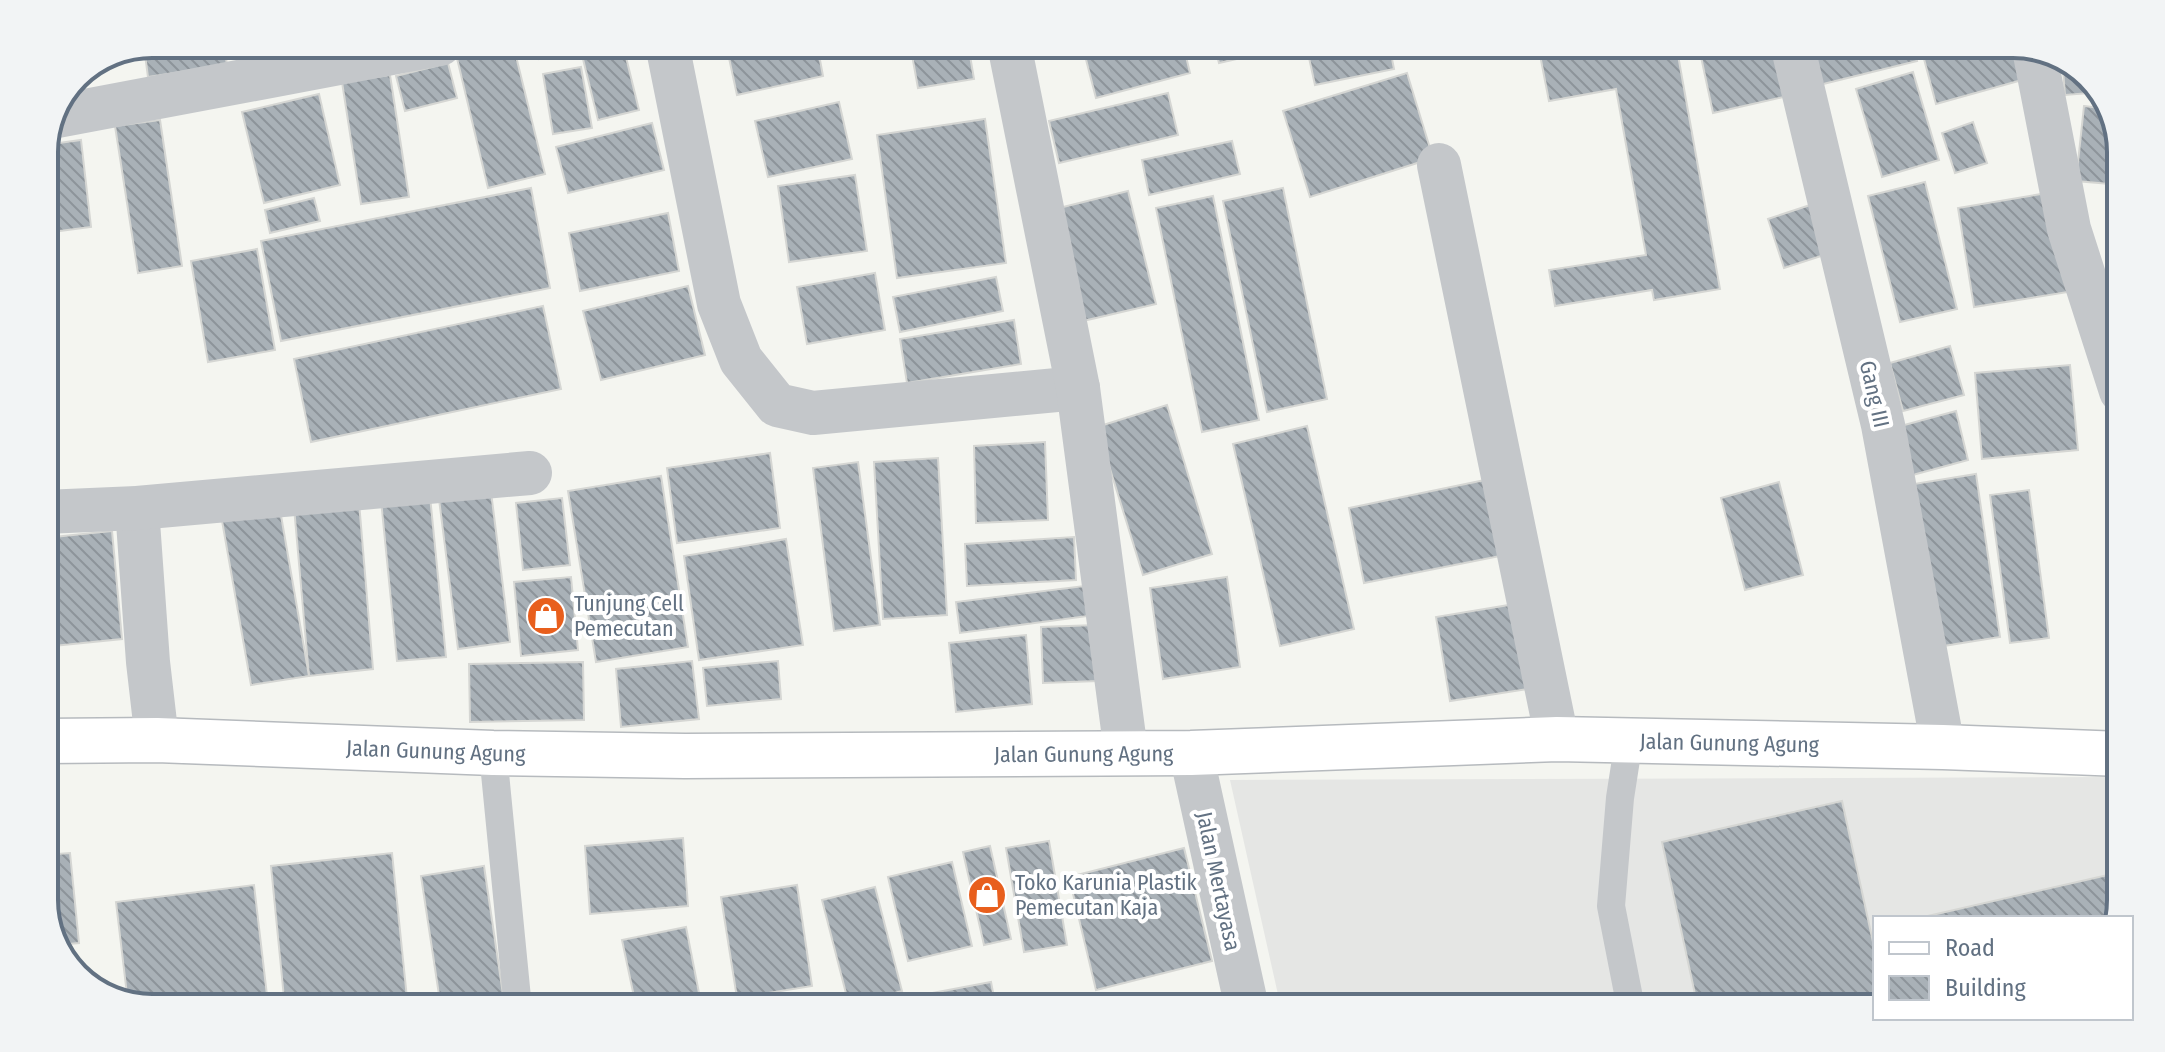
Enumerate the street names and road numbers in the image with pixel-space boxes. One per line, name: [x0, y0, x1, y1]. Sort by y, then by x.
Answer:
street label: Gang III: [1854, 358, 1895, 430]
street label: Jalan Gunung Agung: [1639, 728, 1820, 758]
street label: Jalan Gunung Agung: [346, 734, 526, 768]
street label: Jalan Gunung Agung: [994, 740, 1174, 768]
street label: Jalan Mertayasa: [1191, 809, 1246, 953]

